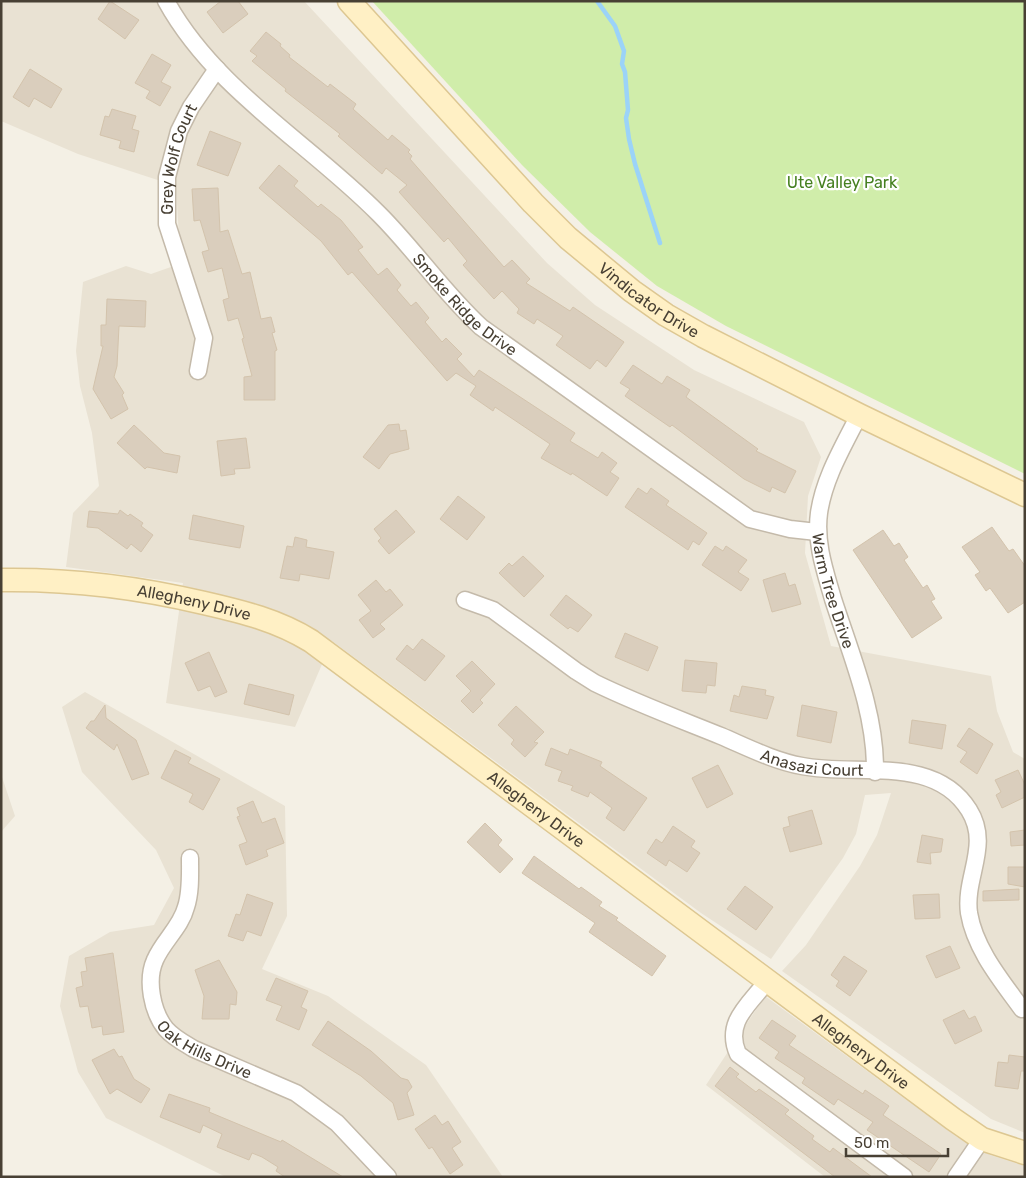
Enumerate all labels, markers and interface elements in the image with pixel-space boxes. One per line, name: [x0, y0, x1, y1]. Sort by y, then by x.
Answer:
street label: Grey Wolf Court: [158, 101, 201, 215]
park label: Ute Valley Park: [787, 173, 898, 192]
street label: Smoke Ridge Drive: [409, 250, 521, 360]
street label: Vindicator Drive: [595, 258, 703, 342]
street label: Warm Tree Drive: [808, 532, 858, 651]
street label: Allegheny Drive: [136, 581, 253, 624]
street label: Anasazi Court: [758, 745, 863, 780]
street label: Allegheny Drive: [484, 767, 588, 852]
street label: Allegheny Drive: [809, 1009, 913, 1093]
street label: Oak Hills Drive: [153, 1017, 255, 1083]
scale bar: [846, 1126, 948, 1158]
text: 50 m: [854, 1134, 889, 1152]

